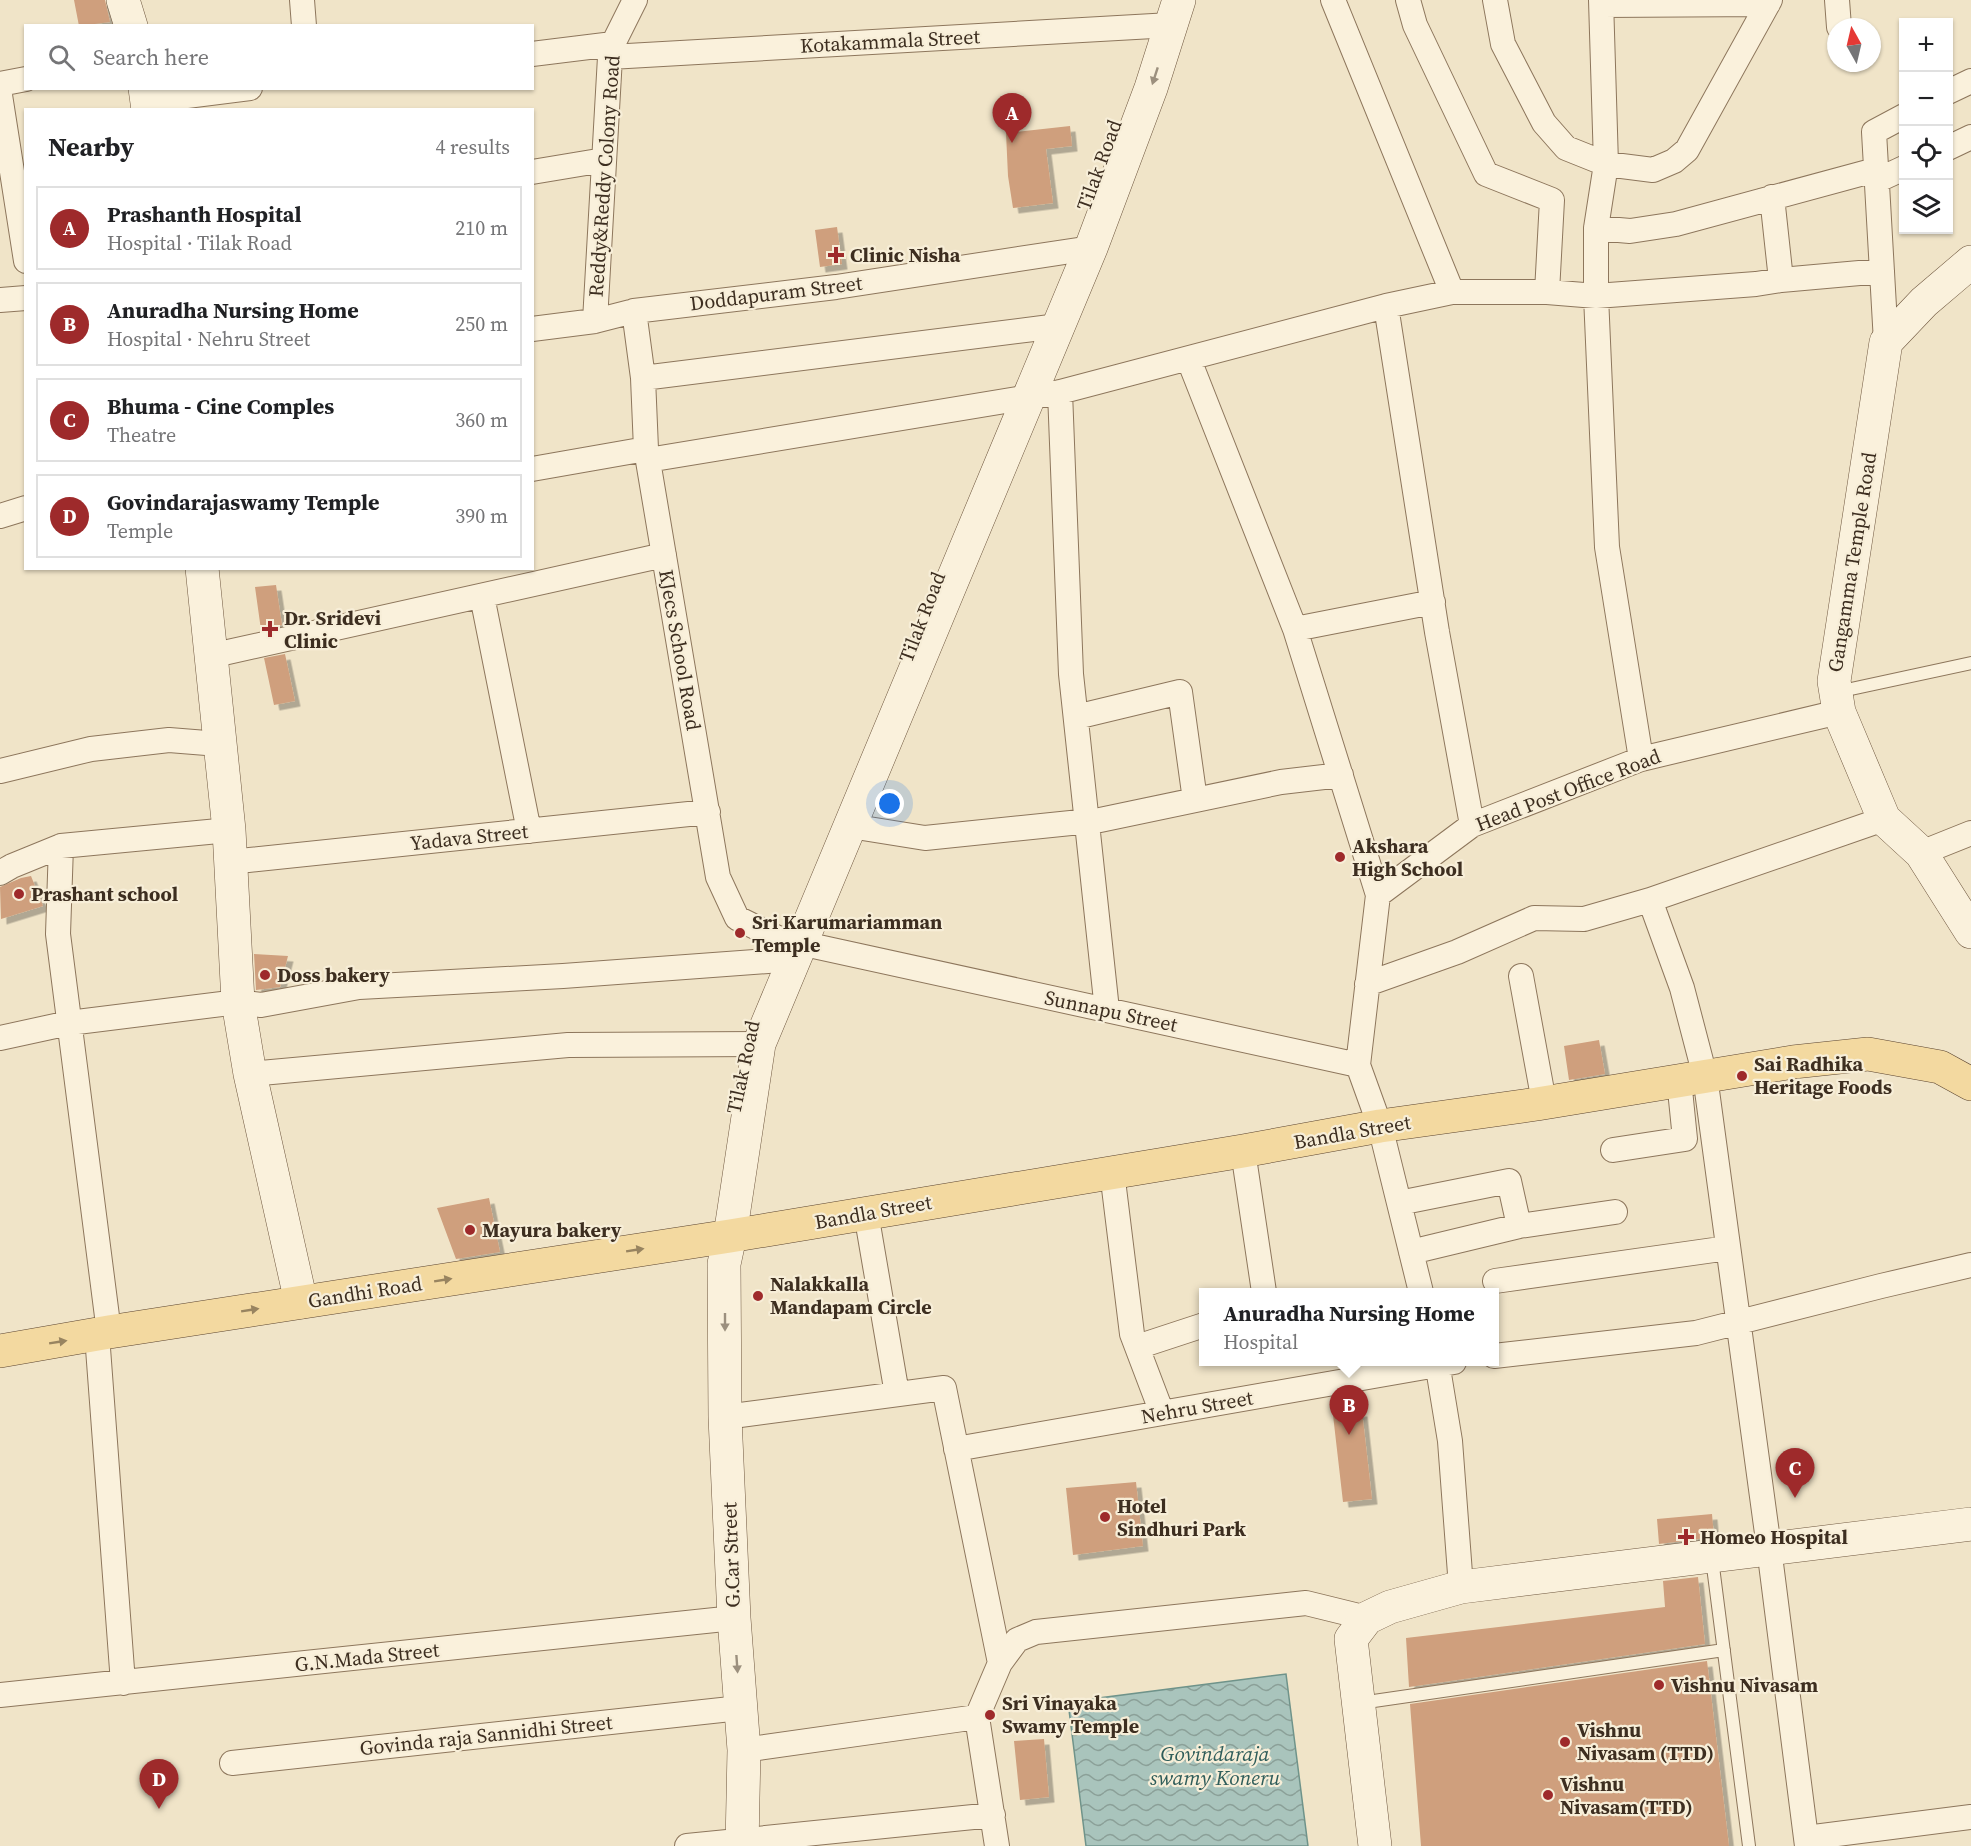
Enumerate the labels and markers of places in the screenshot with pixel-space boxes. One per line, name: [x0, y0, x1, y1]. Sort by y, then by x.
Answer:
pin: A: [992, 94, 1032, 143]
place label: Clinic Nisha: [850, 241, 961, 269]
marker: Clinic Nisha: [827, 246, 845, 264]
place label: Dr. Sridevi Clinic: [284, 604, 381, 655]
marker: Dr. Sridevi Clinic: [261, 620, 279, 638]
place label: Akshara High School: [1352, 832, 1463, 883]
marker: Akshara High School: [1333, 850, 1347, 864]
place label: Prashant school: [31, 880, 178, 908]
marker: Prashant school: [12, 887, 26, 901]
place label: Sri Karumariamman Temple: [752, 908, 942, 959]
marker: Sri Karumariamman Temple: [733, 926, 747, 940]
place label: Doss bakery: [277, 961, 390, 989]
marker: Doss bakery: [258, 968, 272, 982]
place label: Sai Radhika Heritage Foods: [1754, 1050, 1892, 1101]
marker: Sai Radhika Heritage Foods: [1735, 1069, 1749, 1083]
place label: Mayura bakery: [482, 1216, 622, 1244]
marker: Mayura bakery: [463, 1223, 477, 1237]
place label: Nalakkalla Mandapam Circle: [770, 1270, 932, 1321]
marker: Nalakkalla Mandapam Circle: [751, 1289, 765, 1303]
pin: B: [1330, 1386, 1368, 1435]
pin: C: [1776, 1448, 1814, 1498]
place label: Hotel Sindhuri Park: [1117, 1492, 1246, 1543]
marker: Hotel Sindhuri Park: [1098, 1510, 1112, 1524]
place label: Homeo Hospital: [1700, 1523, 1848, 1551]
marker: Homeo Hospital: [1677, 1528, 1695, 1546]
place label: Vishnu Nivasam: [1671, 1671, 1818, 1699]
marker: Vishnu Nivasam: [1652, 1678, 1666, 1692]
place label: Sri Vinayaka Swamy Temple: [1002, 1689, 1139, 1740]
marker: Sri Vinayaka Swamy Temple: [983, 1708, 997, 1722]
place label: Vishnu Nivasam (TTD): [1577, 1716, 1714, 1767]
marker: Vishnu Nivasam (TTD): [1558, 1735, 1572, 1749]
pin: D: [140, 1760, 178, 1809]
place label: Vishnu Nivasam(TTD): [1560, 1770, 1693, 1821]
marker: Vishnu Nivasam(TTD): [1541, 1788, 1555, 1802]

